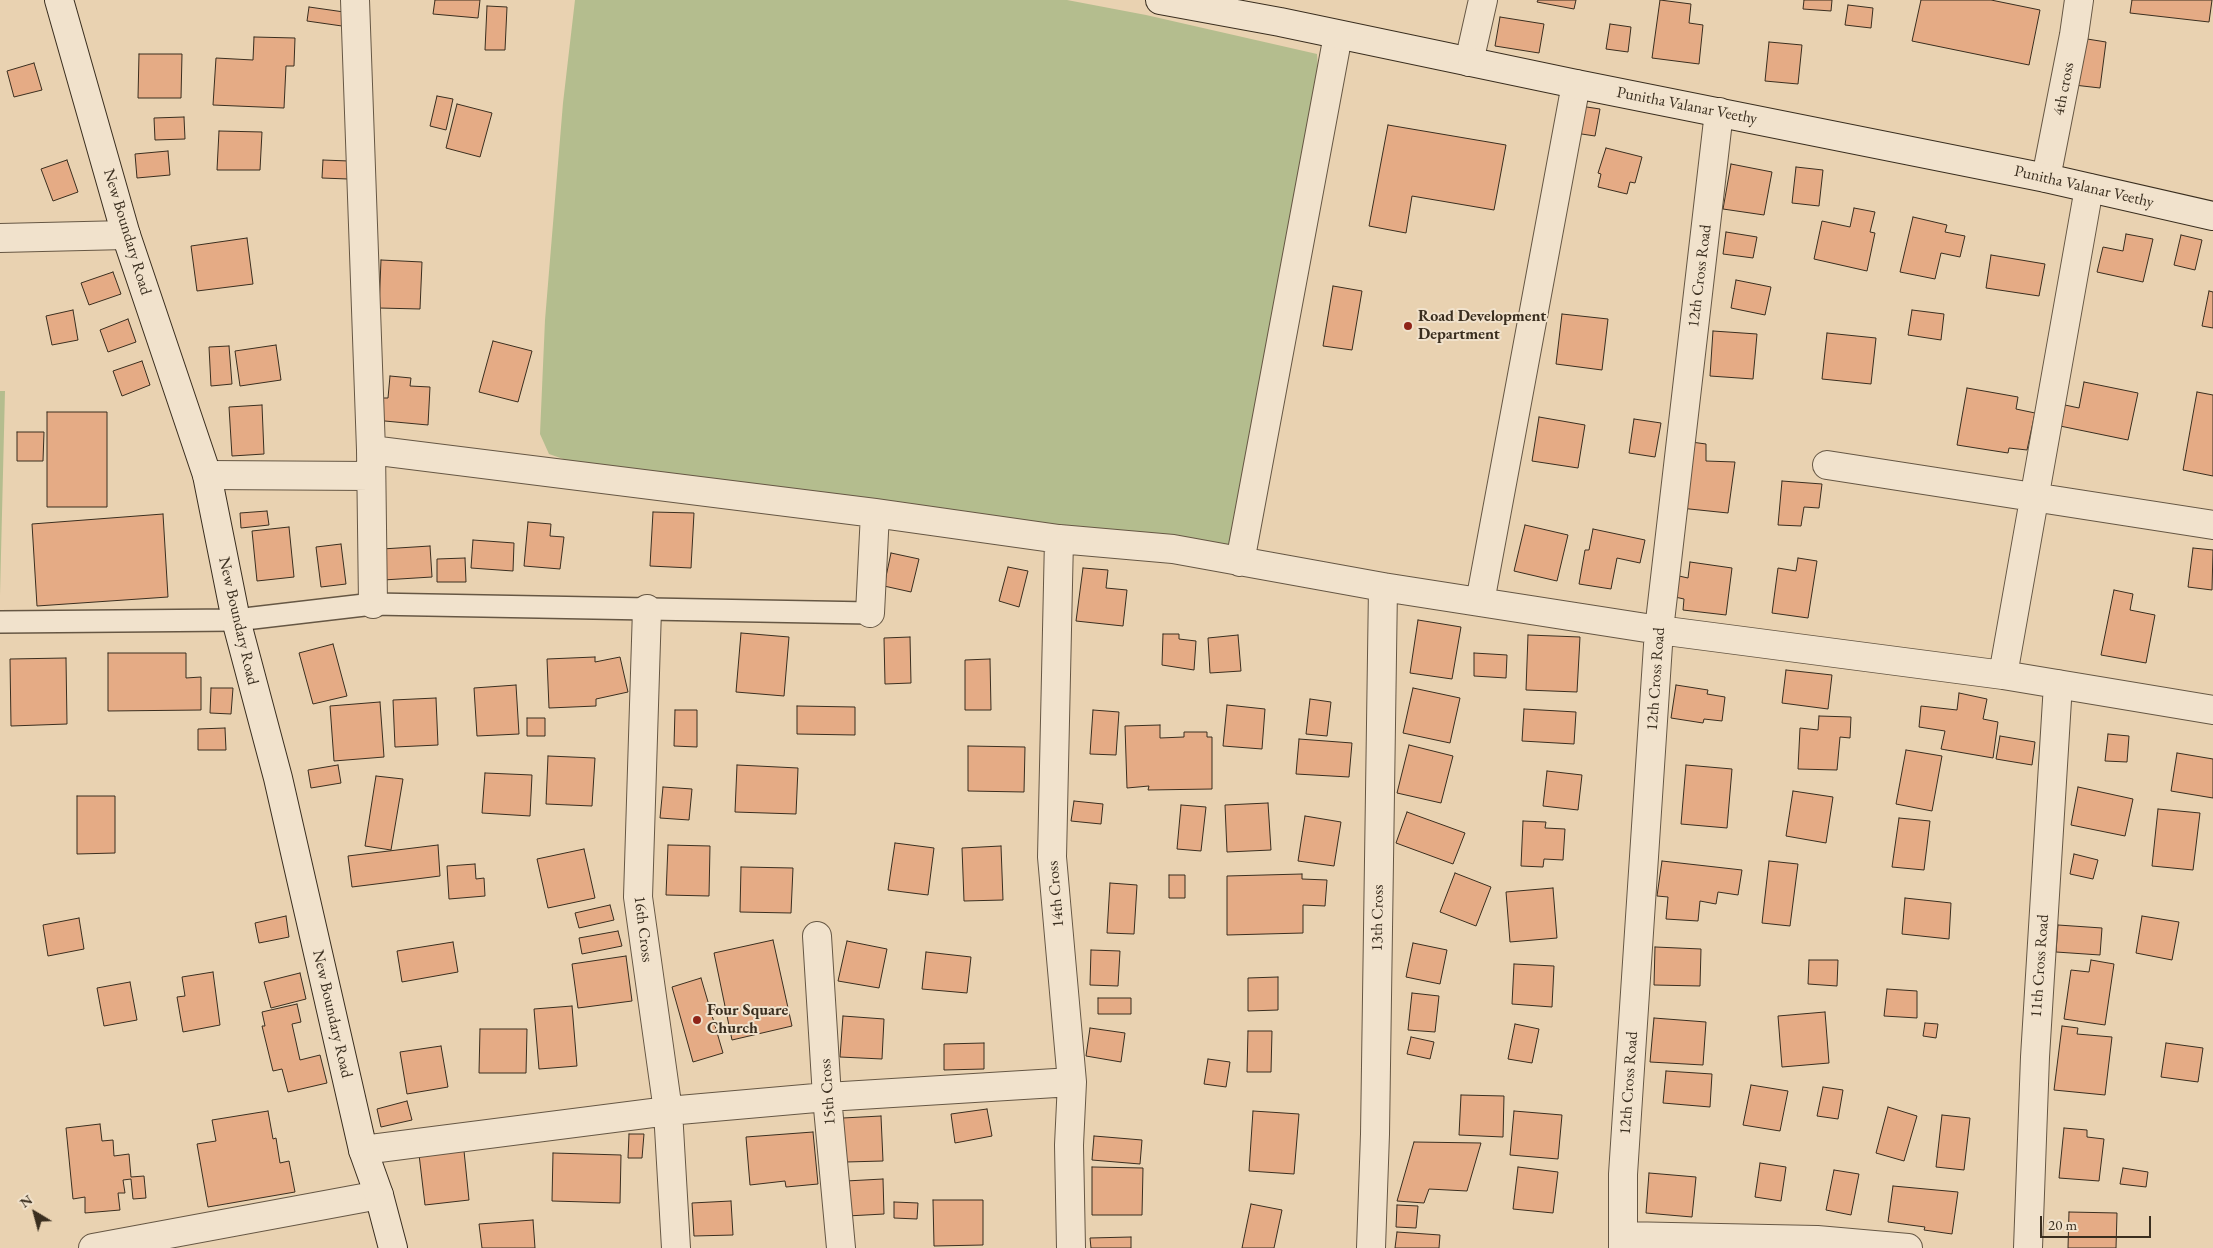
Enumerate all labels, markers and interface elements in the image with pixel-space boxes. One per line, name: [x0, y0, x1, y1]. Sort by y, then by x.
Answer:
street label: 4th cross: [2049, 61, 2079, 117]
street label: Punitha Valanar Veethy: [1615, 83, 1759, 129]
street label: Punitha Valanar Veethy: [2012, 162, 2156, 212]
street label: New Boundary Road: [99, 167, 155, 297]
street label: 12th Cross Road: [1684, 223, 1716, 329]
place label: Road Development Department: [1418, 307, 1546, 345]
marker: Road Development Department: [1402, 320, 1414, 332]
street label: New Boundary Road: [214, 555, 262, 687]
street label: 12th Cross Road: [1643, 627, 1669, 731]
street label: 14th Cross: [1044, 860, 1068, 928]
street label: 13th Cross: [1368, 884, 1388, 952]
street label: 16th Cross: [629, 895, 657, 963]
street label: 11th Cross Road: [2027, 914, 2053, 1018]
street label: New Boundary Road: [308, 948, 356, 1080]
place label: Four Square Church: [707, 1001, 788, 1039]
marker: Four Square Church: [691, 1014, 703, 1026]
street label: 12th Cross Road: [1616, 1031, 1642, 1135]
street label: 15th Cross: [816, 1058, 840, 1126]
north arrow: [10, 1188, 60, 1238]
text: N: [16, 1190, 36, 1212]
scale bar: [2043, 1206, 2154, 1238]
text: 20 m: [2048, 1215, 2077, 1234]

